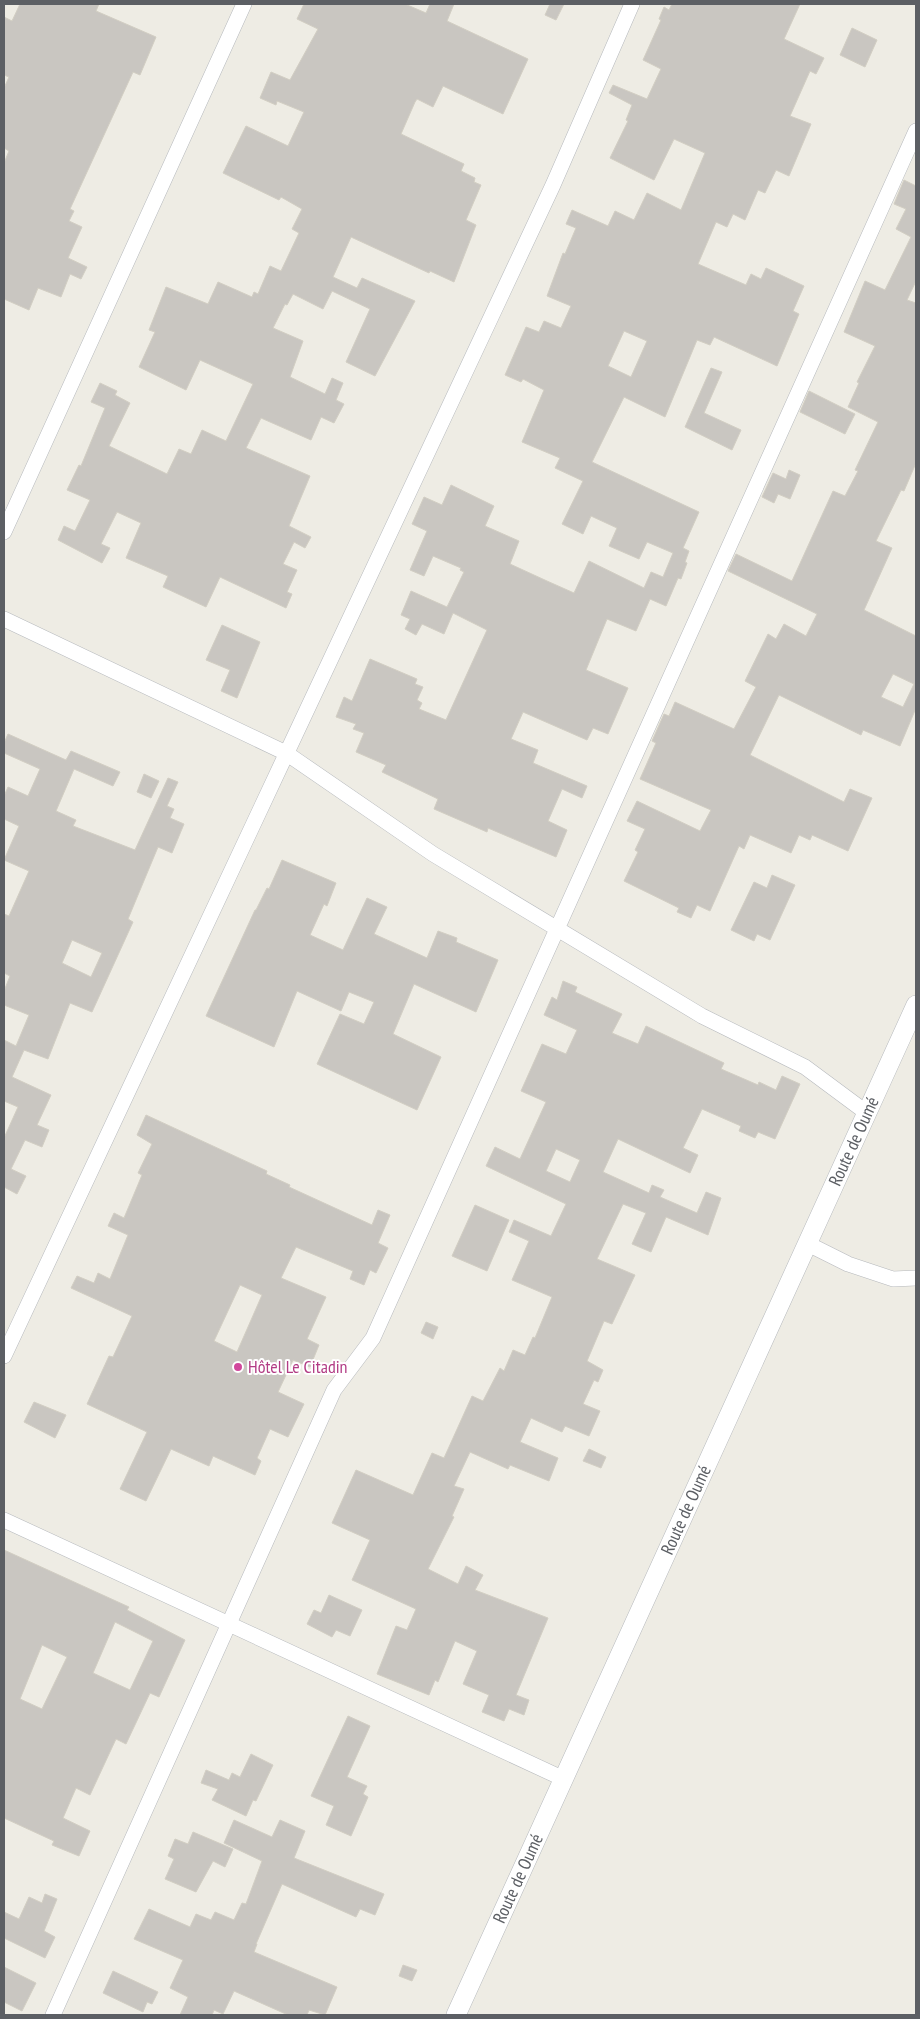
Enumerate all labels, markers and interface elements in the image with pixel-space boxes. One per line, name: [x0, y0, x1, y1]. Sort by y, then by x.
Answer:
street label: Route de Oumé: [823, 1093, 884, 1189]
place label: Hôtel Le Citadin: [248, 1355, 348, 1378]
marker: Hôtel Le Citadin: [232, 1361, 244, 1373]
street label: Route de Oumé: [655, 1461, 716, 1558]
street label: Route de Oumé: [487, 1830, 548, 1927]

